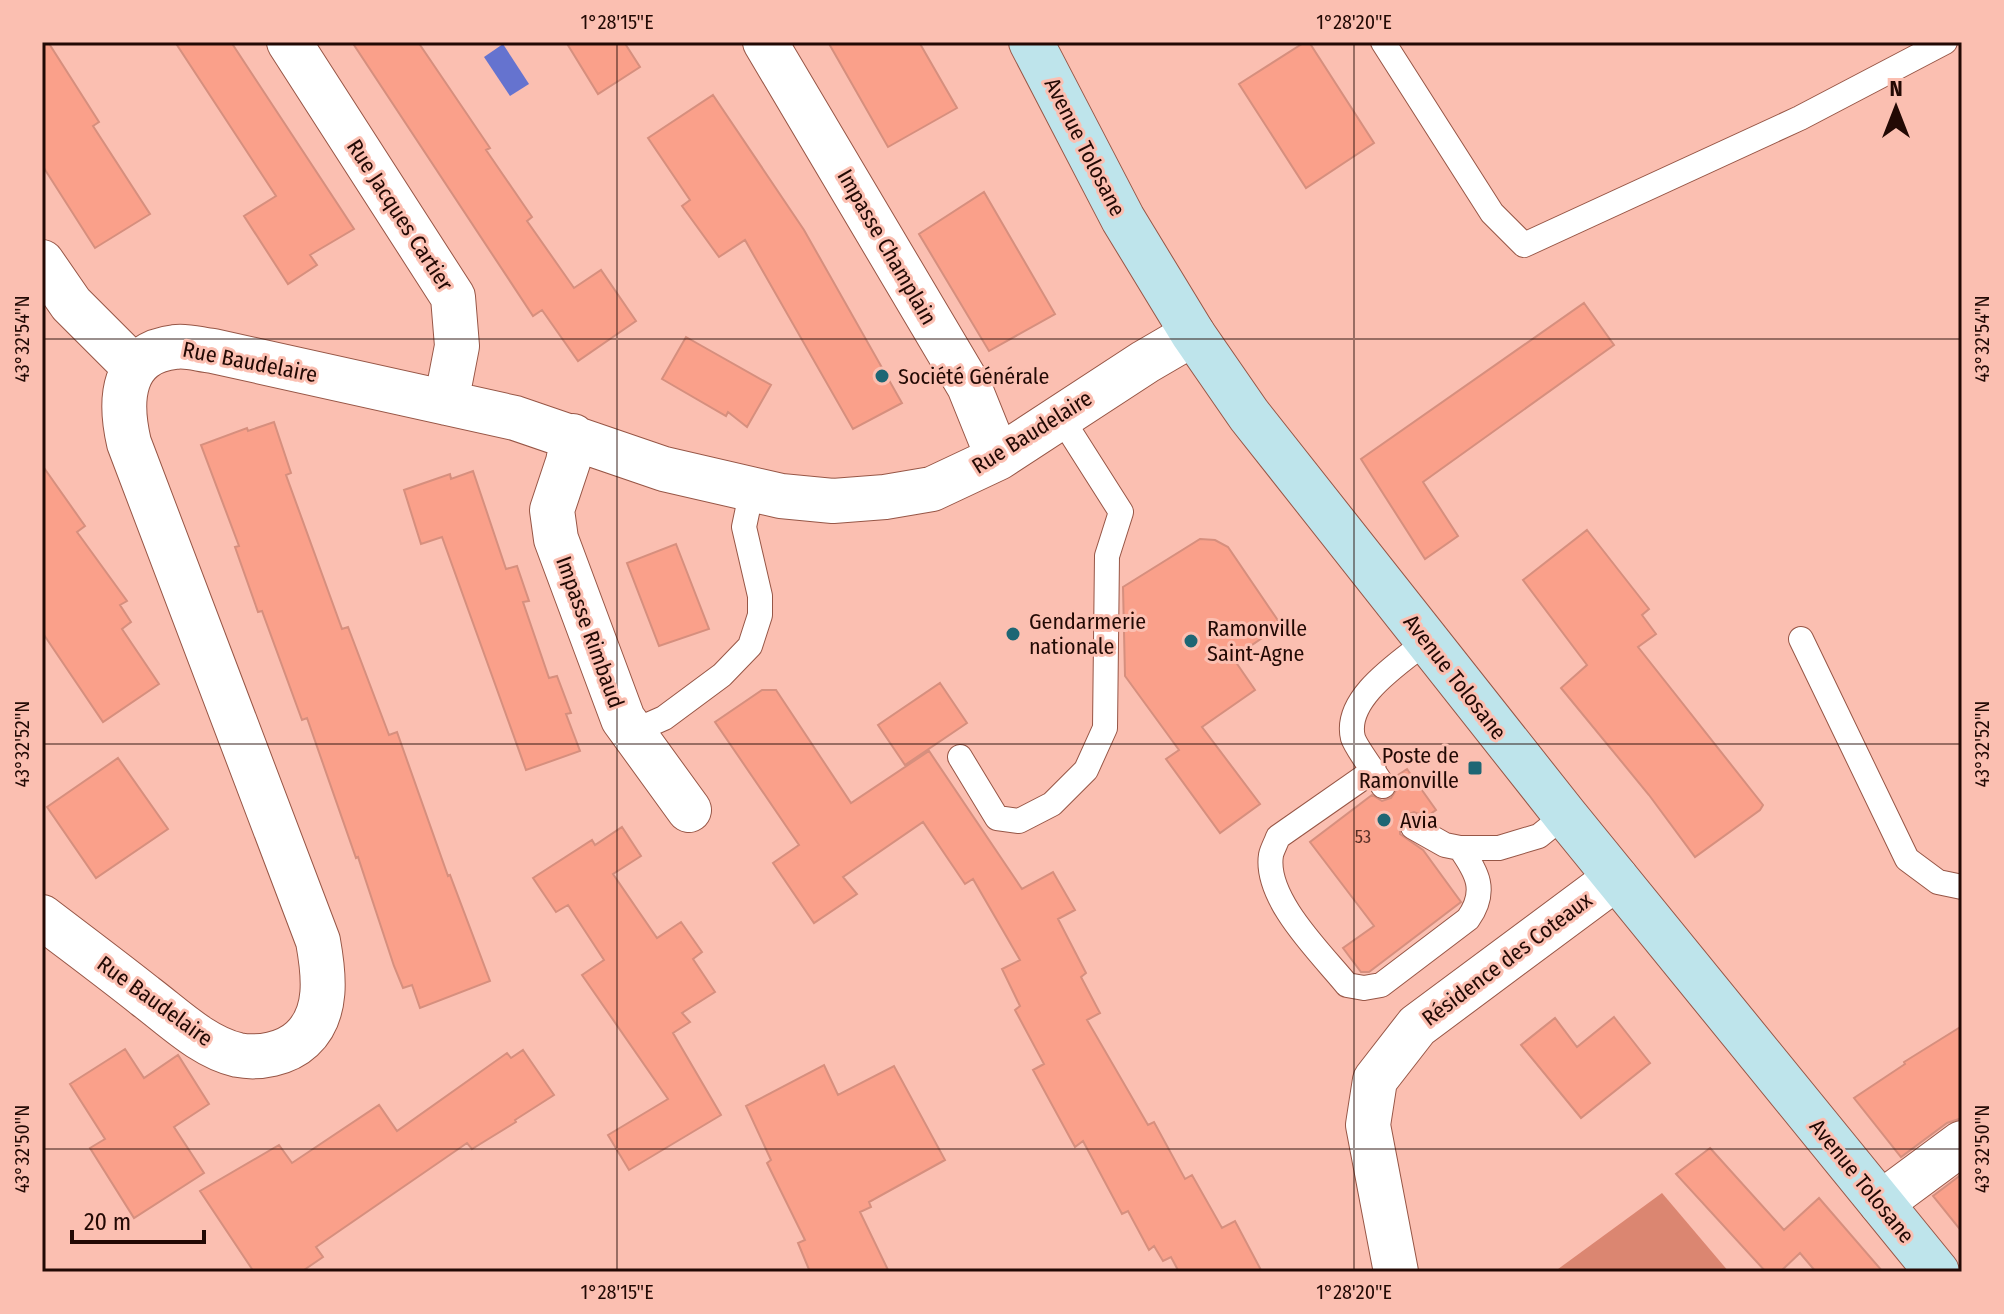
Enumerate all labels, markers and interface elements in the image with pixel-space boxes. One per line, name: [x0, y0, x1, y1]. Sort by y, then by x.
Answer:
text: 1°28'15"E: [580, 10, 654, 34]
text: 1°28'20"E: [1316, 10, 1392, 34]
north arrow: [1856, 68, 1936, 148]
street label: Avenue Tolosane: [1039, 73, 1131, 221]
text: N: [1889, 75, 1903, 102]
street label: Rue Jacques Cartier: [341, 134, 459, 296]
street label: Impasse Champlain: [832, 164, 942, 330]
text: 43°32'54"N: [10, 295, 34, 383]
text: 43°32'54"N: [1970, 295, 1994, 383]
street label: Rue Baudelaire: [180, 336, 320, 388]
place label: Société Générale: [898, 363, 1049, 390]
marker: Société Générale: [873, 367, 891, 385]
street label: Rue Baudelaire: [967, 384, 1097, 480]
street label: Impasse Rimbaud: [550, 552, 630, 712]
place label: Gendarmerie nationale: [1029, 608, 1146, 660]
street label: Avenue Tolosane: [1398, 609, 1512, 745]
place label: Ramonville Saint-Agne: [1207, 615, 1307, 667]
marker: Gendarmerie nationale: [1004, 625, 1022, 643]
marker: Ramonville Saint-Agne: [1182, 632, 1200, 650]
text: 43°32'52"N: [10, 700, 34, 788]
text: 43°32'52"N: [1970, 700, 1994, 788]
place label: Poste de Ramonville: [1359, 742, 1459, 794]
marker: Poste de Ramonville: [1466, 759, 1484, 777]
place label: Avia: [1400, 807, 1438, 834]
marker: Avia: [1375, 811, 1393, 829]
house number: 53: [1355, 826, 1371, 848]
street label: Résidence des Coteaux: [1417, 886, 1598, 1032]
street label: Rue Baudelaire: [92, 950, 218, 1052]
text: 43°32'50"N: [10, 1105, 34, 1193]
text: 43°32'50"N: [1970, 1105, 1994, 1193]
street label: Avenue Tolosane: [1804, 1114, 1920, 1248]
scale bar: [72, 1194, 204, 1244]
text: 20 m: [84, 1208, 131, 1236]
text: 1°28'15"E: [580, 1280, 654, 1304]
text: 1°28'20"E: [1316, 1280, 1392, 1304]

